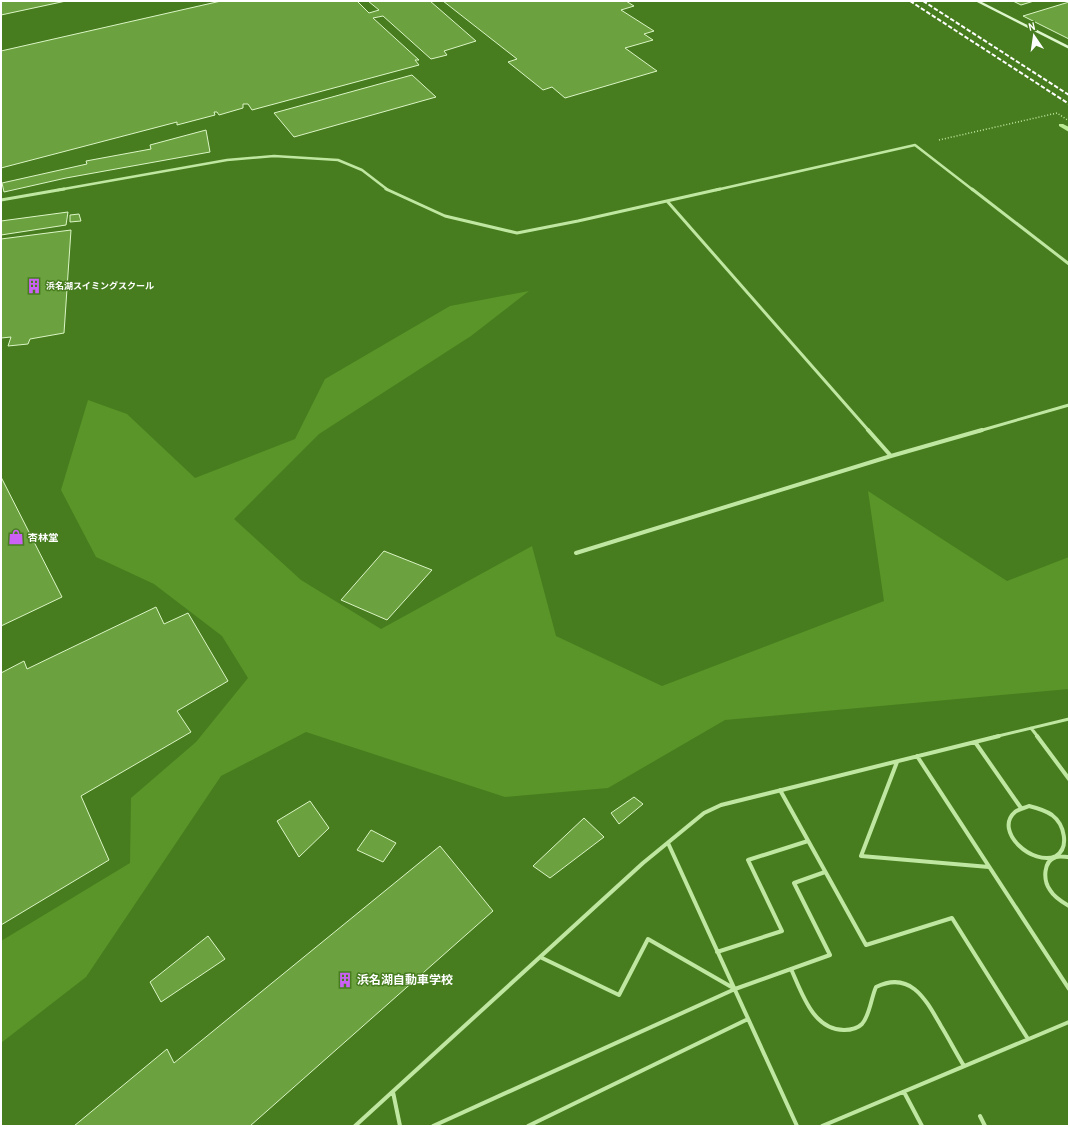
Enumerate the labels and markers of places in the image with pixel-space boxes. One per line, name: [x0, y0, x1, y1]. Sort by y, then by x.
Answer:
building icon: 浜名湖スイミングスクール: [25, 277, 43, 295]
place label: 浜名湖スイミングスクール: [46, 280, 154, 292]
shop icon: 杏林堂: [7, 528, 25, 546]
place label: 杏林堂: [27, 531, 58, 544]
building icon: 浜名湖自動車学校: [336, 971, 354, 989]
place label: 浜名湖自動車学校: [357, 972, 453, 988]

